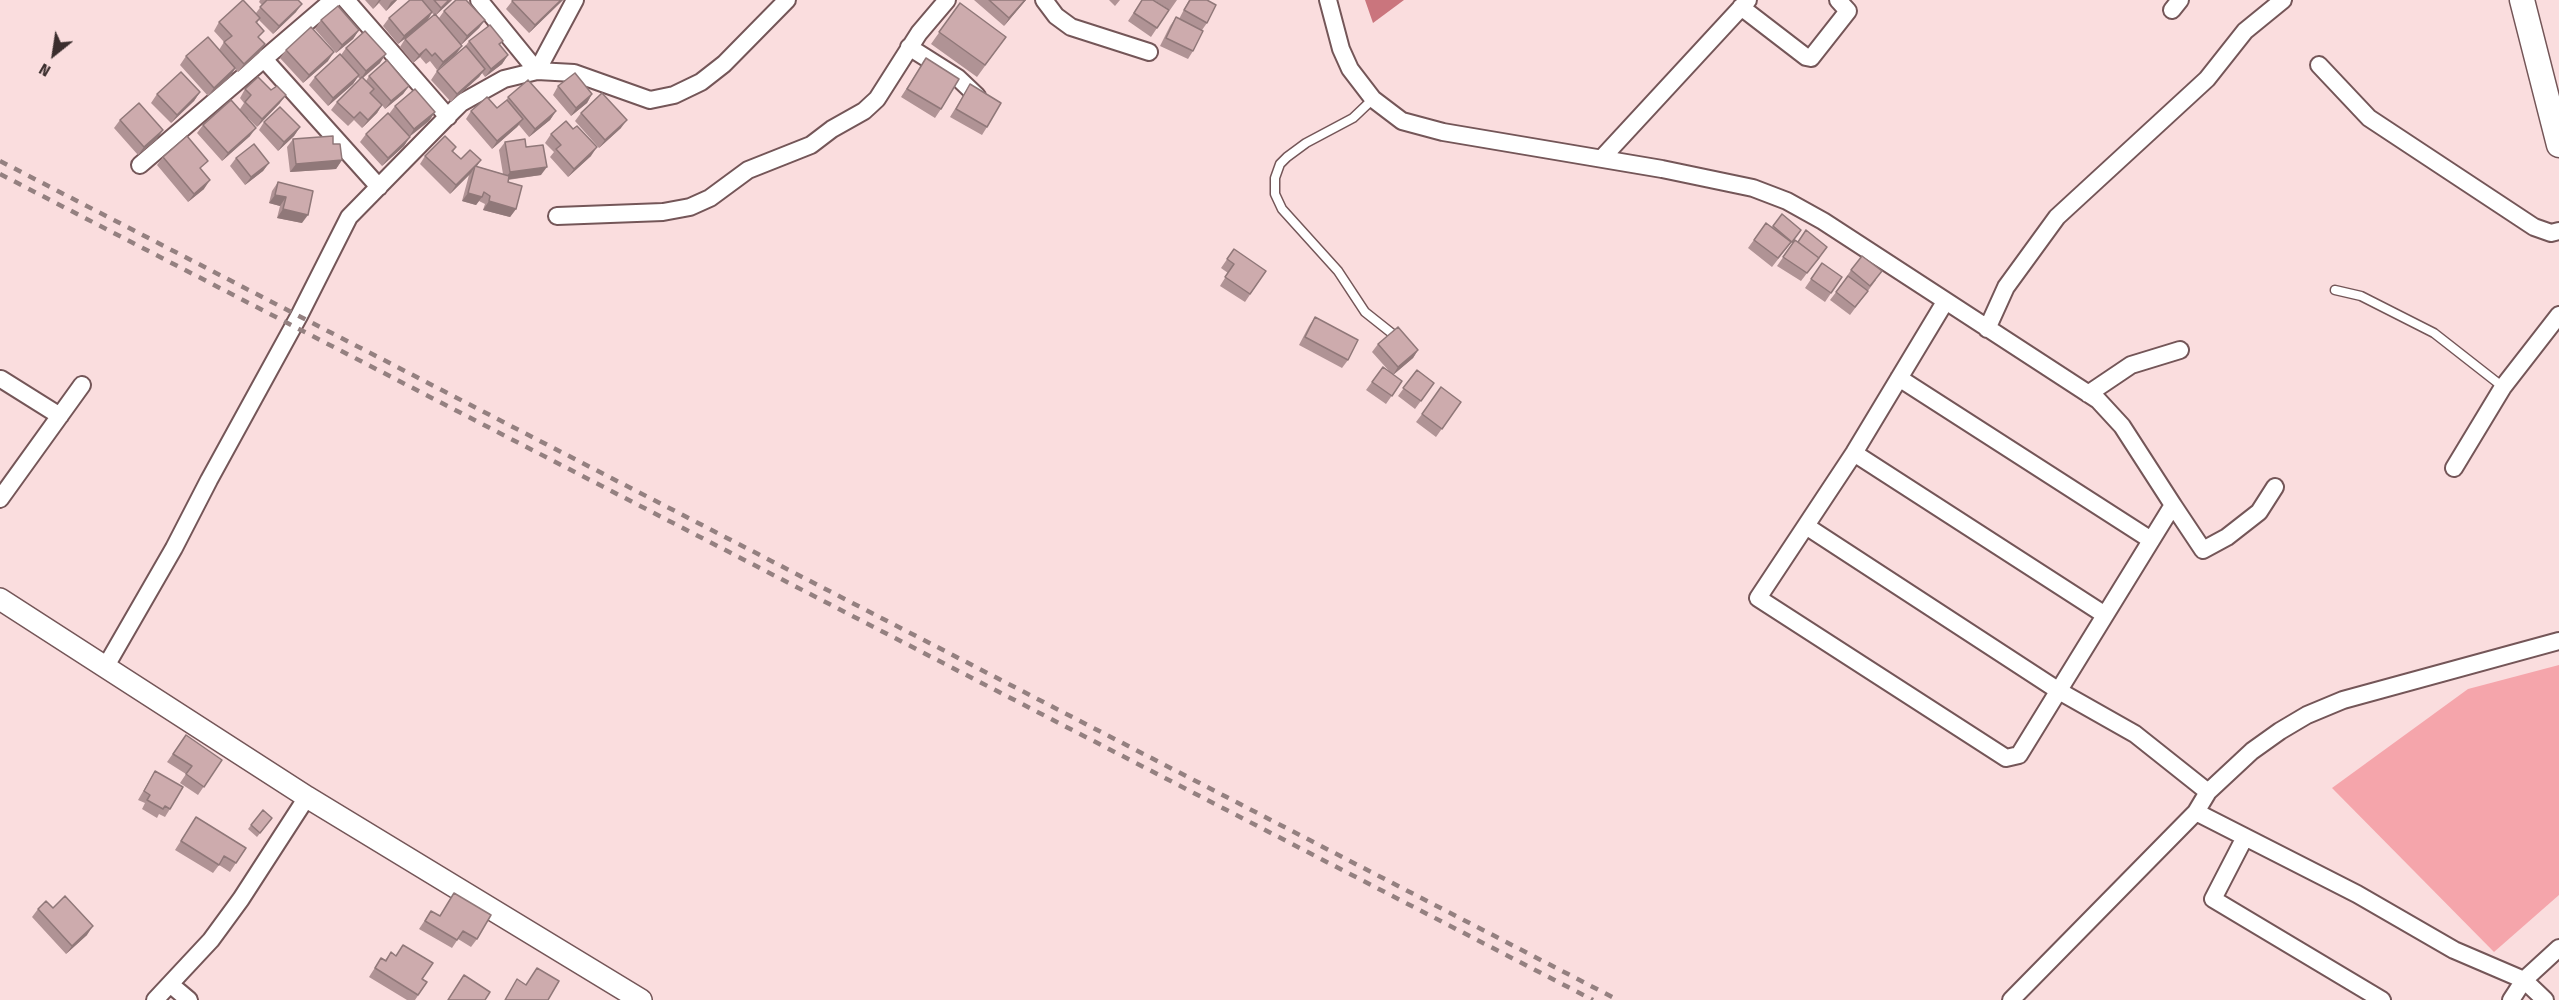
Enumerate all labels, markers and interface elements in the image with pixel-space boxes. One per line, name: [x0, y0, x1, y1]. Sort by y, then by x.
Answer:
north arrow: [24, 24, 84, 84]
text: N: [36, 59, 54, 81]

